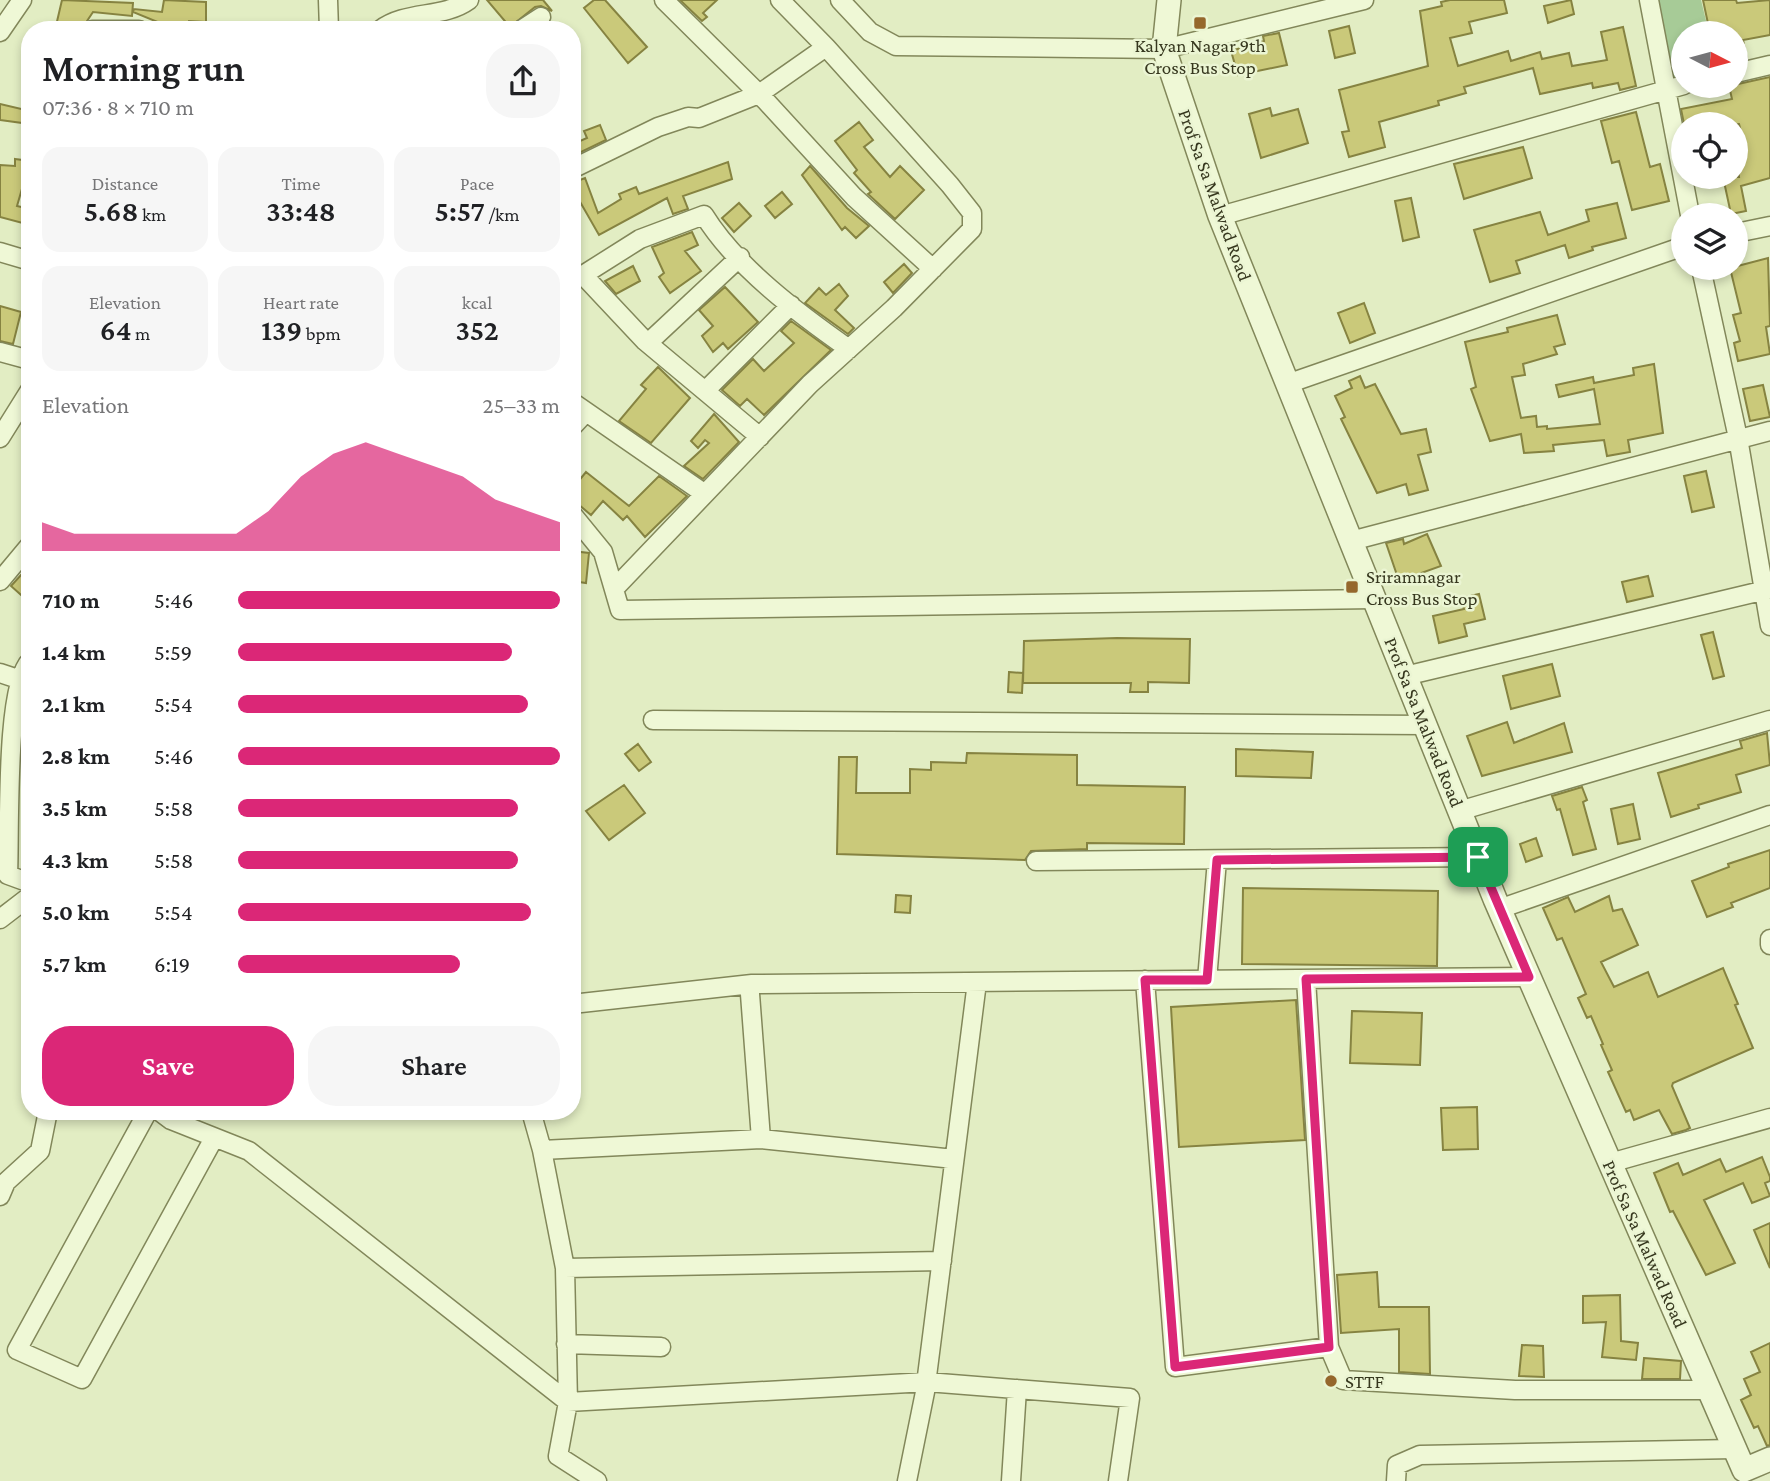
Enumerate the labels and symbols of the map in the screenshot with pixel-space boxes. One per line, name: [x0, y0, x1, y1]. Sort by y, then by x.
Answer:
marker: Kalyan Nagar 9th Cross Bus Stop: [1192, 15, 1208, 31]
north arrow: [1671, 21, 1748, 98]
place label: Kalyan Nagar 9th Cross Bus Stop: [1134, 35, 1266, 78]
street label: Prof Sa Sa Malwad Road: [1174, 106, 1256, 284]
place label: Sriramnagar Cross Bus Stop: [1366, 566, 1477, 609]
marker: Sriramnagar Cross Bus Stop: [1344, 579, 1360, 595]
street label: Prof Sa Sa Malwad Road: [1380, 634, 1468, 810]
pin: [1448, 827, 1508, 887]
street label: Prof Sa Sa Malwad Road: [1599, 1157, 1691, 1331]
place label: STTF: [1345, 1371, 1384, 1392]
marker: STTF: [1323, 1373, 1339, 1389]

